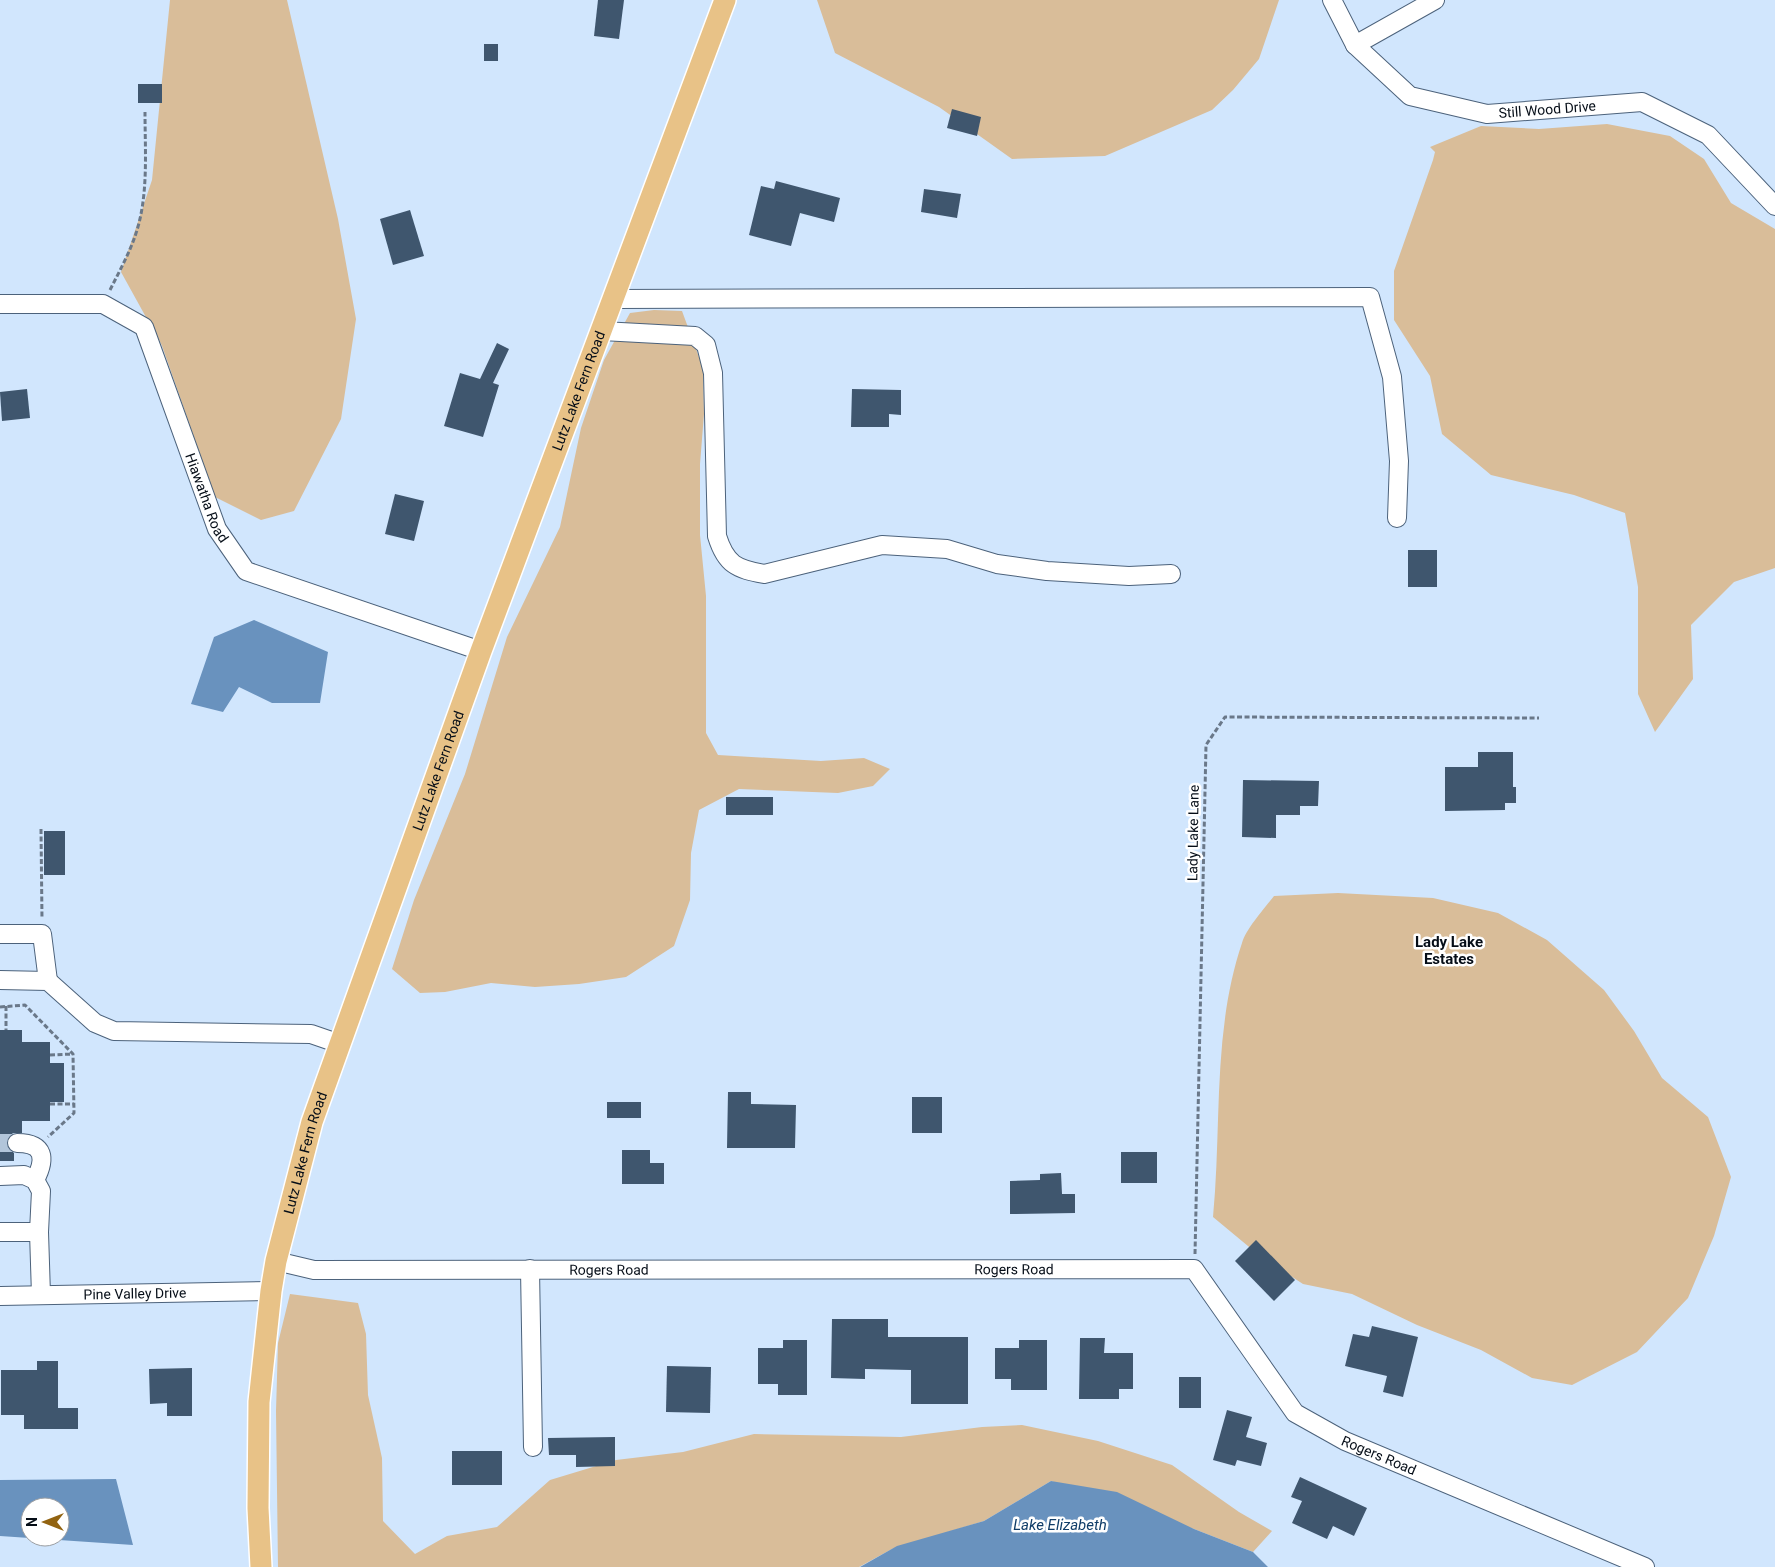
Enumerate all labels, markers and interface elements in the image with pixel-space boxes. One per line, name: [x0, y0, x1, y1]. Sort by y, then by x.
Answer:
street label: Still Wood Drive: [1498, 98, 1597, 121]
street label: Lutz Lake Fern Road: [549, 329, 608, 453]
street label: Hiawatha Road: [182, 451, 232, 546]
street label: Lutz Lake Fern Road: [409, 709, 467, 833]
street label: Lady Lake Lane: [1184, 785, 1202, 881]
district label: Lady Lake Estates: [1415, 933, 1483, 968]
street label: Lutz Lake Fern Road: [280, 1090, 330, 1216]
street label: Rogers Road: [974, 1261, 1054, 1277]
street label: Rogers Road: [569, 1262, 649, 1278]
street label: Pine Valley Drive: [83, 1285, 187, 1302]
street label: Rogers Road: [1339, 1432, 1419, 1478]
north arrow: [20, 1497, 70, 1547]
water label: Lake Elizabeth: [1013, 1516, 1107, 1534]
text: N: [24, 1517, 40, 1527]

